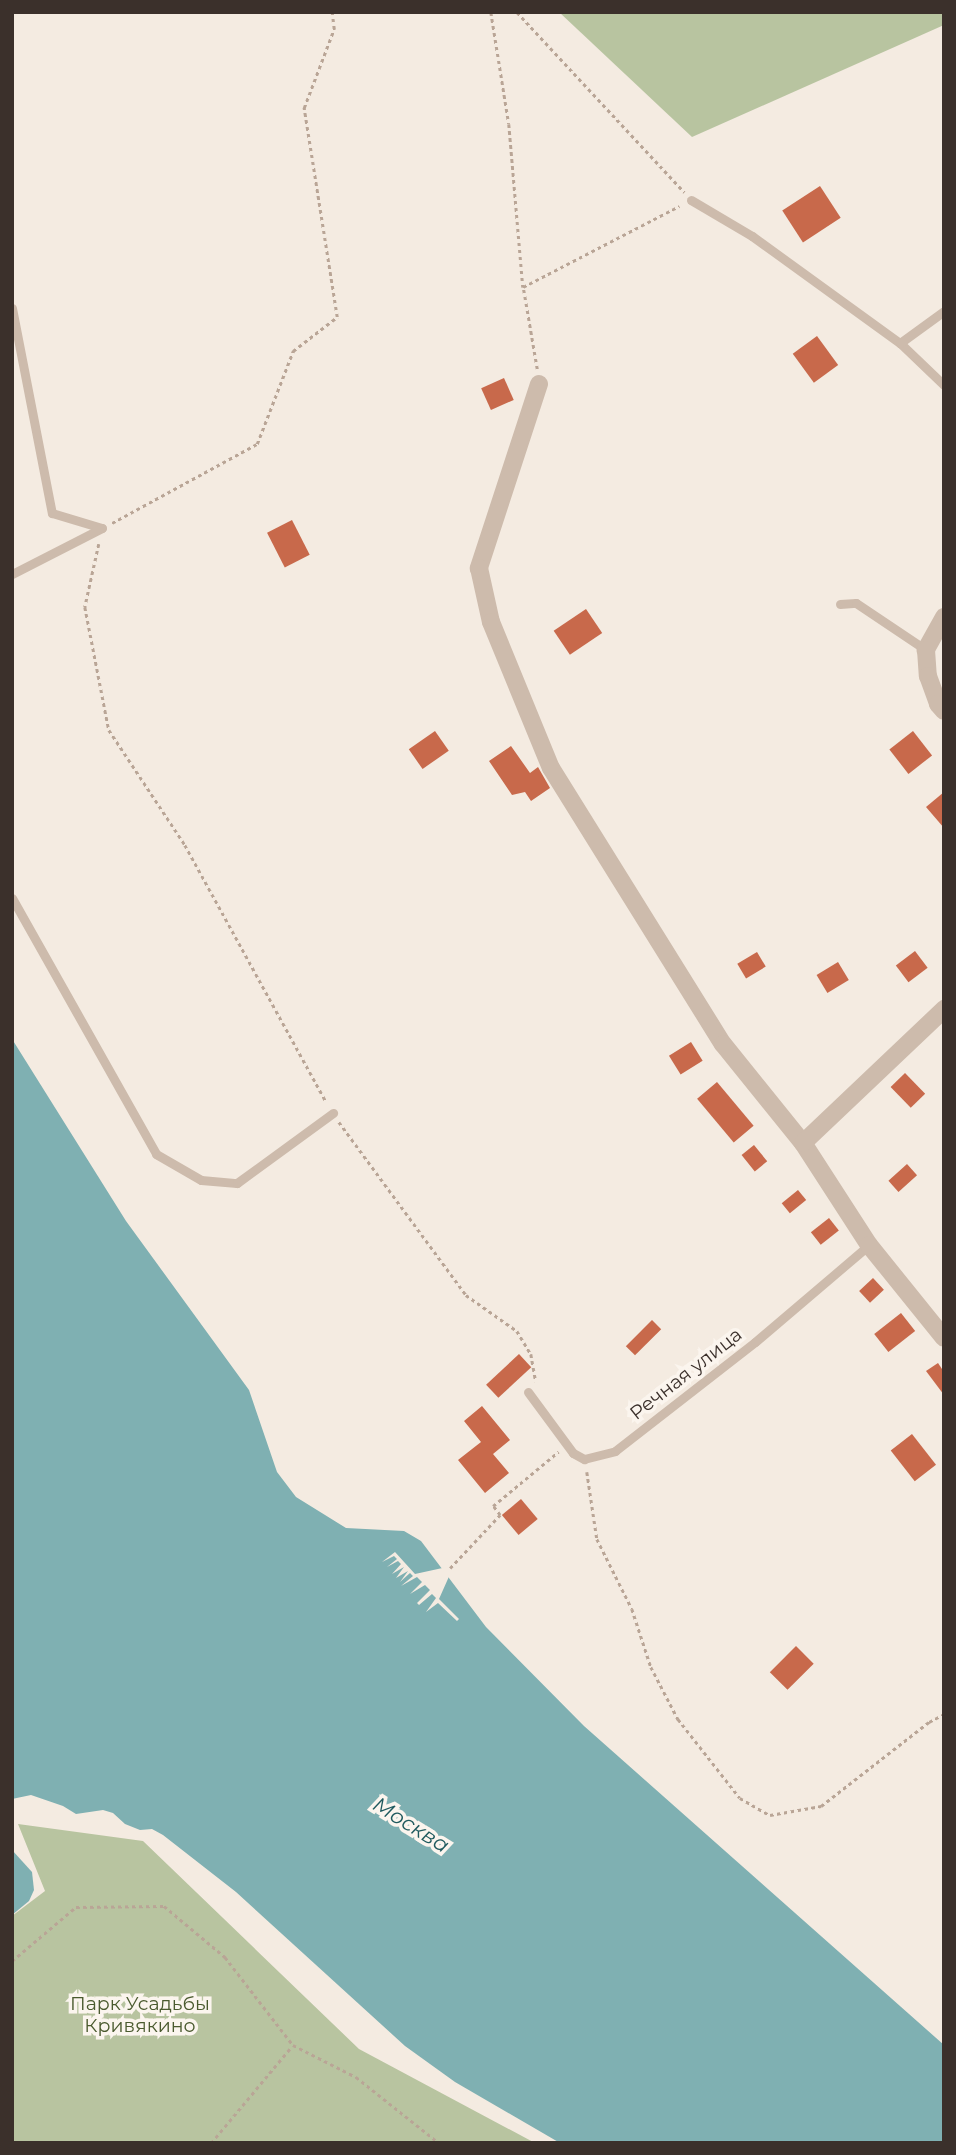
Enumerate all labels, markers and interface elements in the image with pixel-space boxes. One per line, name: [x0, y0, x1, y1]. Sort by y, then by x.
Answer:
street label: Речная улица: [625, 1323, 747, 1425]
water label: Москва: [368, 1792, 454, 1858]
park label: Парк Усадьбы Кривякино: [70, 1993, 210, 2037]

